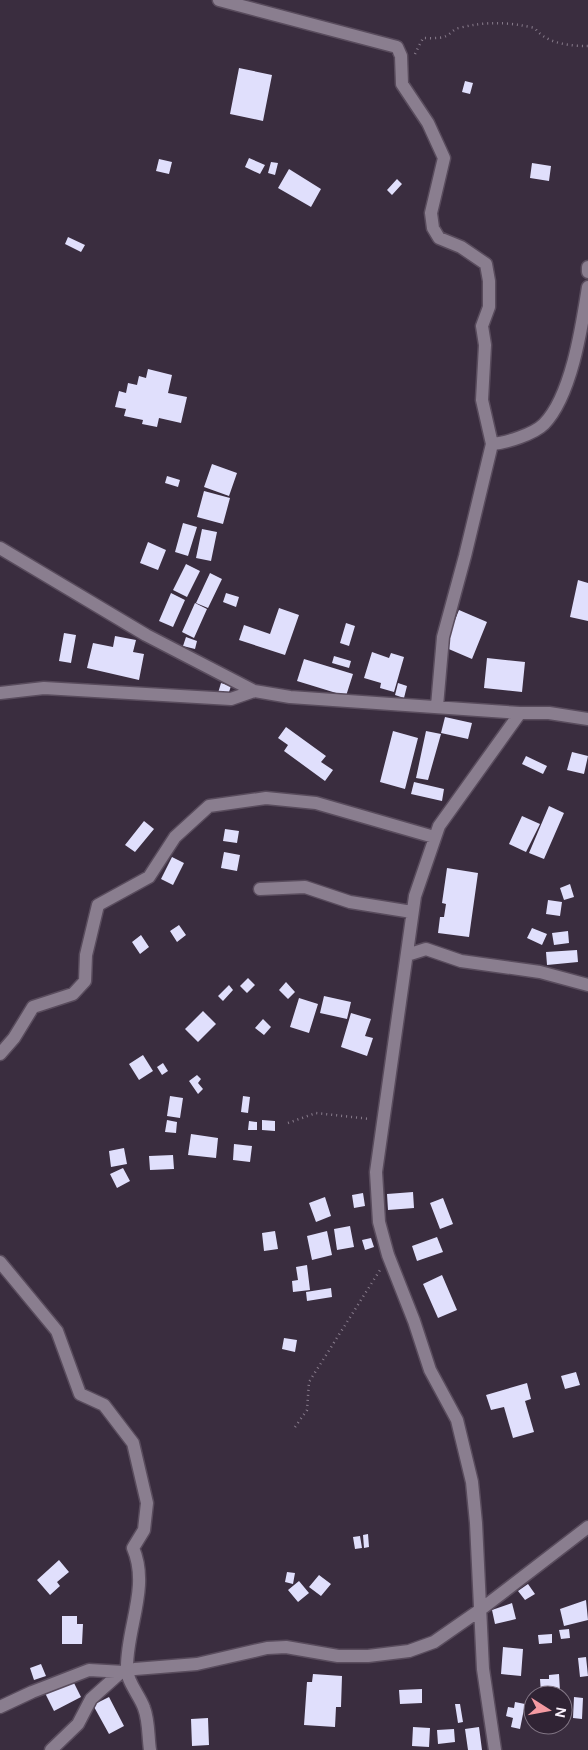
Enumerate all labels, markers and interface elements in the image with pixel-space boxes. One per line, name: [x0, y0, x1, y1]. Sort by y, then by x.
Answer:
north arrow: [523, 1685, 573, 1735]
text: N: [551, 1706, 571, 1719]

